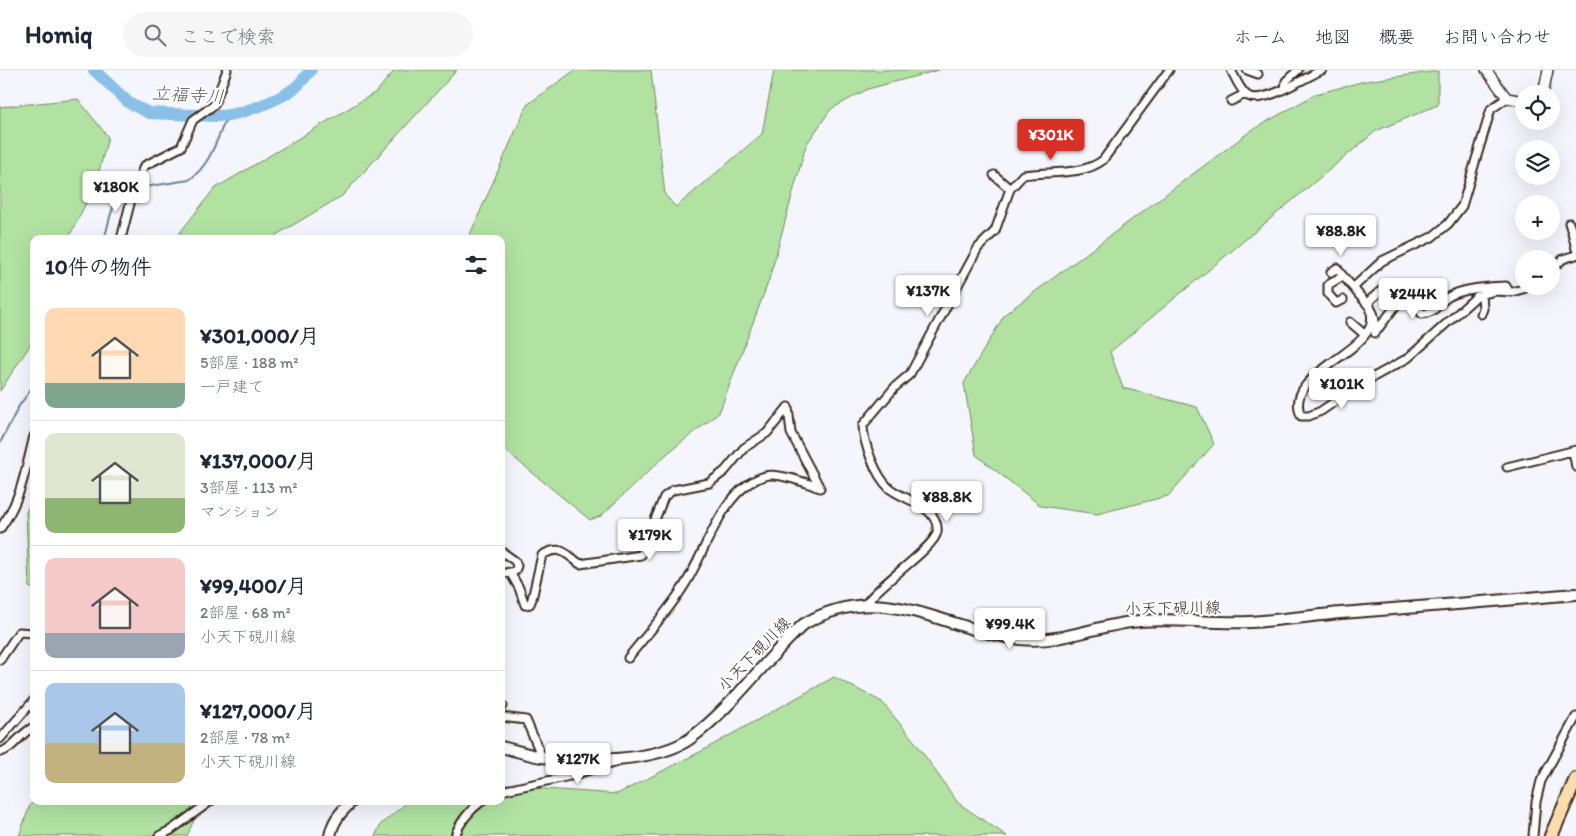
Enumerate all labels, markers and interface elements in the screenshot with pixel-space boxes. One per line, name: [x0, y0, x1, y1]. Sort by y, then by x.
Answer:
search box: [123, 12, 473, 57]
text: Homiq: [25, 20, 93, 49]
icon: search: [141, 21, 169, 49]
text: ここで検索: [181, 25, 276, 48]
text: ホーム: [1234, 26, 1287, 48]
text: 地図: [1315, 26, 1351, 48]
text: 概要: [1379, 26, 1415, 48]
text: お問い合わせ: [1443, 26, 1551, 48]
water label: 立福寺川: [151, 82, 225, 108]
map controls: [1515, 85, 1560, 295]
button: locate: [1515, 85, 1560, 130]
pin: ¥301K: [1016, 118, 1086, 161]
text: ¥301K: [1028, 125, 1074, 144]
button: layers: [1515, 140, 1560, 185]
pin: ¥180K: [81, 170, 151, 213]
text: ¥180K: [93, 177, 139, 196]
button: +: [1515, 195, 1560, 240]
pin: ¥88.8K: [1300, 214, 1382, 257]
text: ¥88.8K: [1316, 221, 1366, 240]
button: −: [1515, 250, 1560, 295]
icon: filters: [462, 251, 490, 279]
text: 10件の物件: [45, 254, 152, 279]
pin: ¥137K: [893, 274, 963, 317]
pin: ¥244K: [1378, 278, 1448, 320]
text: ¥137K: [906, 281, 950, 300]
text: ¥244K: [1390, 284, 1436, 303]
text: ¥301,000/月: [200, 323, 320, 348]
icon: home: [85, 328, 145, 388]
text: 5部屋 · 188 m²: [200, 353, 298, 372]
pin: ¥101K: [1307, 368, 1377, 410]
text: ¥101K: [1320, 374, 1364, 393]
text: 一戸建て: [200, 377, 264, 396]
text: ¥137,000/月: [200, 448, 317, 473]
icon: home: [85, 453, 145, 513]
text: 3部屋 · 113 m²: [200, 478, 297, 497]
pin: ¥88.8K: [906, 480, 988, 523]
text: ¥88.8K: [922, 487, 972, 506]
text: マンション: [200, 502, 279, 521]
pin: ¥179K: [615, 518, 685, 561]
text: ¥179K: [629, 525, 671, 544]
text: ¥99,400/月: [200, 573, 307, 598]
icon: home: [85, 578, 145, 638]
street label: 小天下硯川線: [1125, 598, 1221, 618]
text: 2部屋 · 68 m²: [200, 603, 291, 622]
pin: ¥99.4K: [969, 608, 1051, 650]
street label: 小天下硯川線: [714, 613, 794, 695]
text: ¥99.4K: [985, 614, 1035, 633]
text: 小天下硯川線: [200, 627, 296, 646]
text: ¥127,000/月: [200, 698, 317, 723]
icon: home: [85, 703, 145, 763]
text: 2部屋 · 78 m²: [200, 728, 290, 747]
pin: ¥127K: [543, 742, 613, 785]
text: ¥127K: [557, 749, 599, 768]
text: 小天下硯川線: [200, 752, 296, 771]

